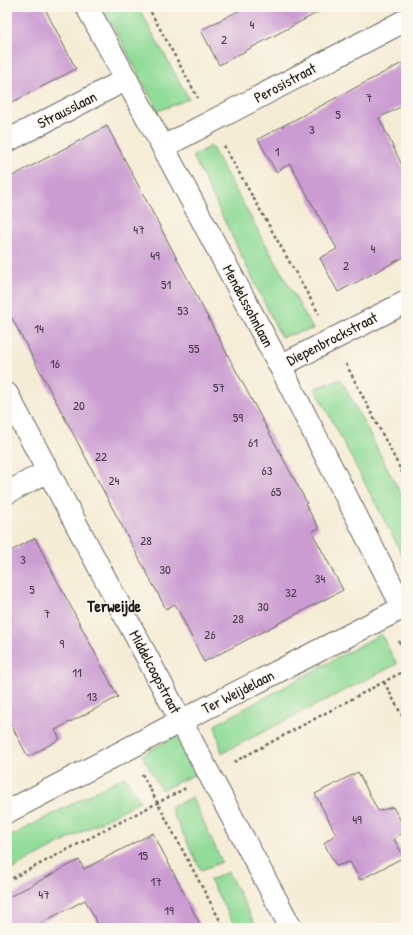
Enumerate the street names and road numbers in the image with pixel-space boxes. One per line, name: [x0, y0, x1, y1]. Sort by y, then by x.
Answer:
street label: Perosistraat: [250, 57, 320, 108]
street label: Strausslaan: [34, 86, 100, 133]
street label: Mendelssohnlaan: [218, 261, 279, 351]
street label: Diepenbrockstraat: [283, 306, 382, 370]
street label: Middelcoopstraat: [125, 626, 187, 718]
street label: Ter Weijdelaan: [198, 664, 278, 719]

